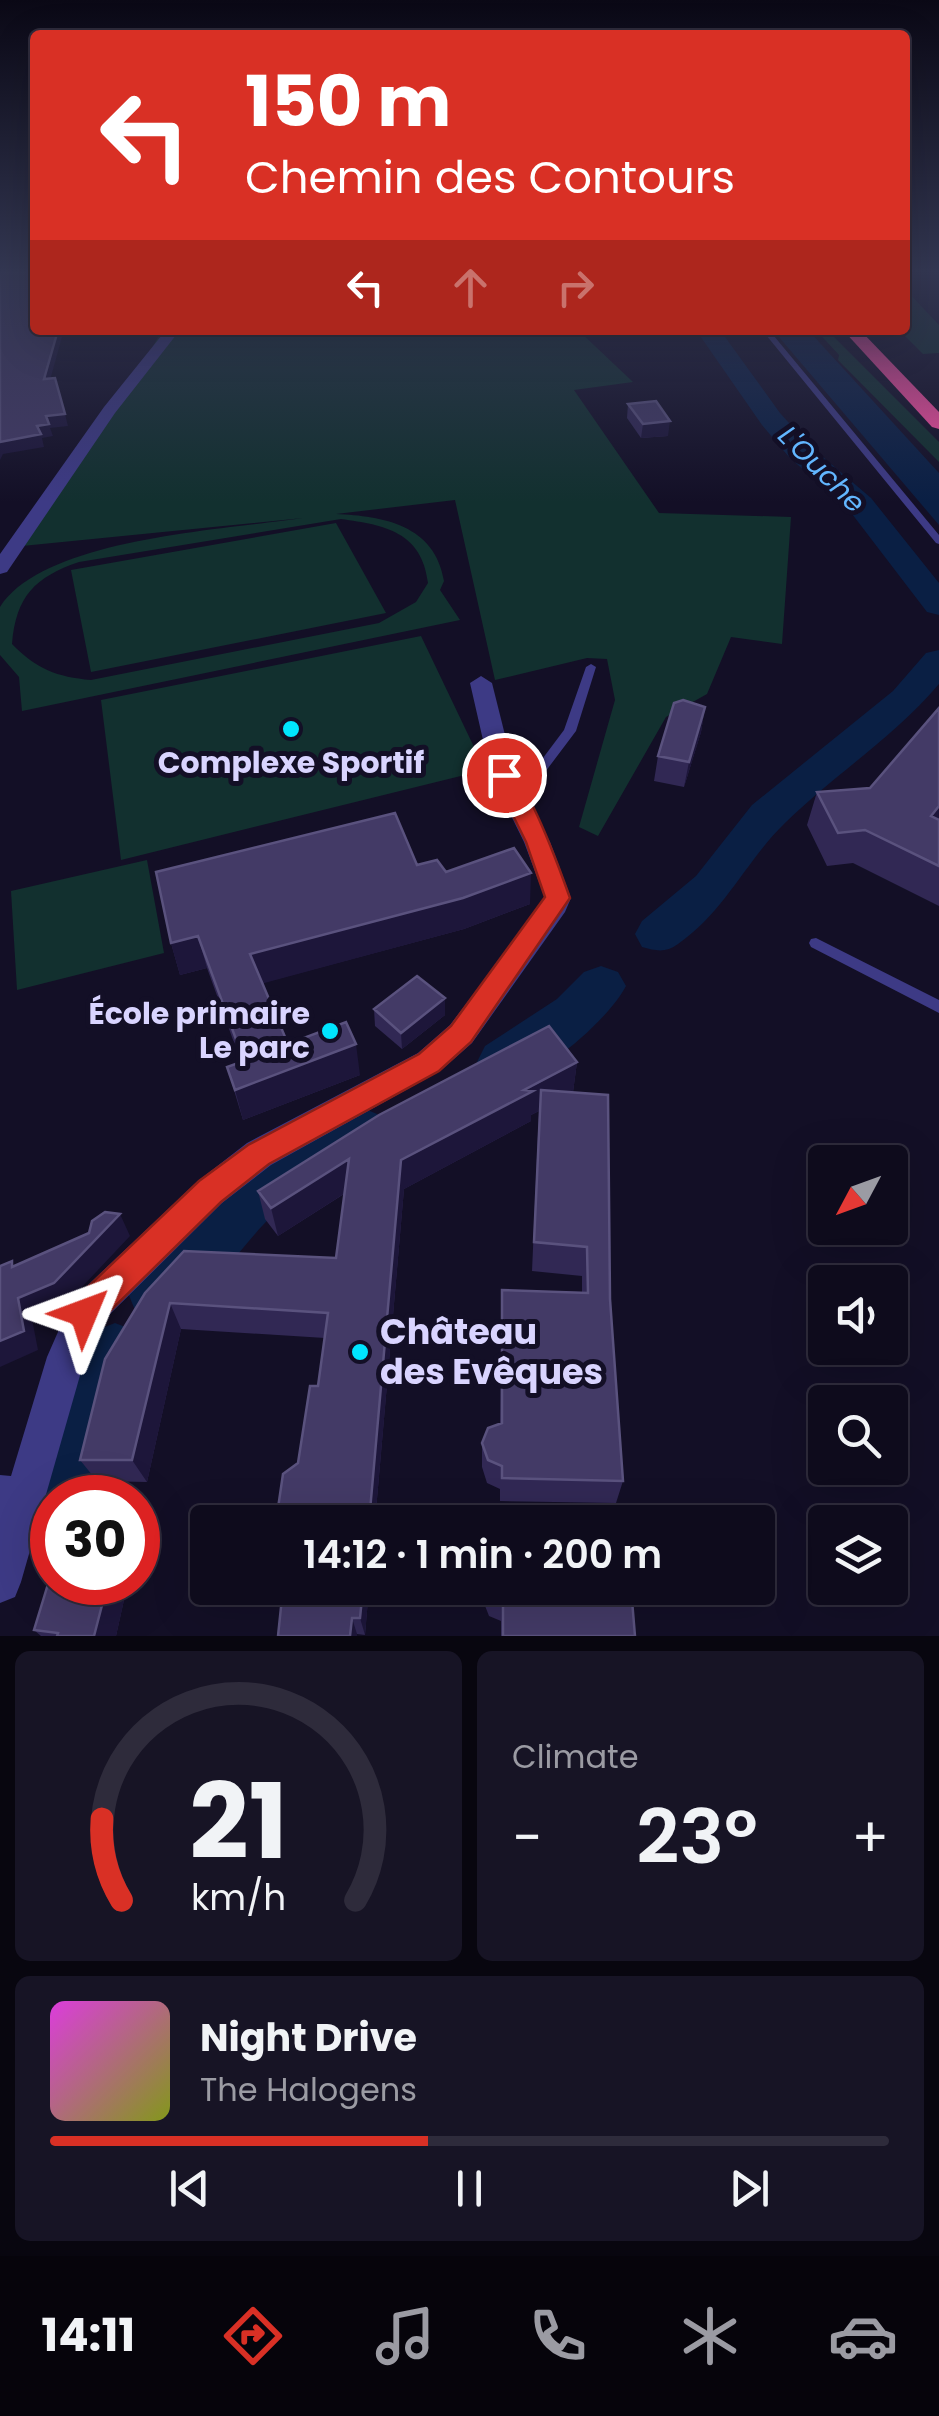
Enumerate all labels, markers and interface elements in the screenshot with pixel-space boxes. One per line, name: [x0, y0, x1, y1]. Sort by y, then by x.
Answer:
text: 150 m: [245, 52, 451, 151]
icon: left: [80, 70, 210, 200]
text: Chemin des Contours: [245, 146, 735, 209]
icon: left: [338, 260, 393, 315]
icon: ahead: [443, 260, 498, 315]
icon: right: [548, 260, 603, 315]
water label: L'Ouche: [769, 417, 874, 522]
marker: Complexe Sportif: [280, 718, 302, 740]
pin: [462, 733, 547, 818]
place label: Complexe Sportif: [158, 741, 424, 784]
icon: arrive: [477, 748, 532, 803]
place label: École primaire Le parc: [88, 992, 310, 1069]
marker: École primaire Le parc: [319, 1020, 341, 1042]
north arrow: [808, 1145, 908, 1245]
map controls: [808, 1145, 908, 1605]
position arrow: [32, 1261, 136, 1365]
button: sound: [808, 1265, 908, 1365]
place label: Château des Evêques: [380, 1307, 603, 1396]
marker: Château des Evêques: [349, 1341, 371, 1363]
button: search: [808, 1385, 908, 1485]
speed limit sign: 30: [30, 1475, 160, 1605]
button: layers: [808, 1505, 908, 1605]
text: 14:12 · 1 min · 200 m: [303, 1528, 662, 1581]
text: Climate: [512, 1734, 639, 1779]
text: 21: [189, 1749, 288, 1894]
text: 23°: [636, 1784, 758, 1889]
text: −: [512, 1799, 542, 1876]
text: +: [851, 1799, 889, 1876]
text: km/h: [191, 1872, 286, 1923]
text: Night Drive: [200, 2011, 417, 2064]
text: The Halogens: [200, 2067, 417, 2112]
icon: previous: [162, 2161, 217, 2216]
icon: pause: [442, 2161, 497, 2216]
icon: next: [722, 2161, 777, 2216]
icon: directions: [218, 2301, 288, 2371]
icon: music: [370, 2301, 440, 2371]
icon: phone: [523, 2301, 593, 2371]
icon: climate: [675, 2301, 745, 2371]
icon: car: [828, 2301, 898, 2371]
text: 14:11: [41, 2304, 135, 2367]

